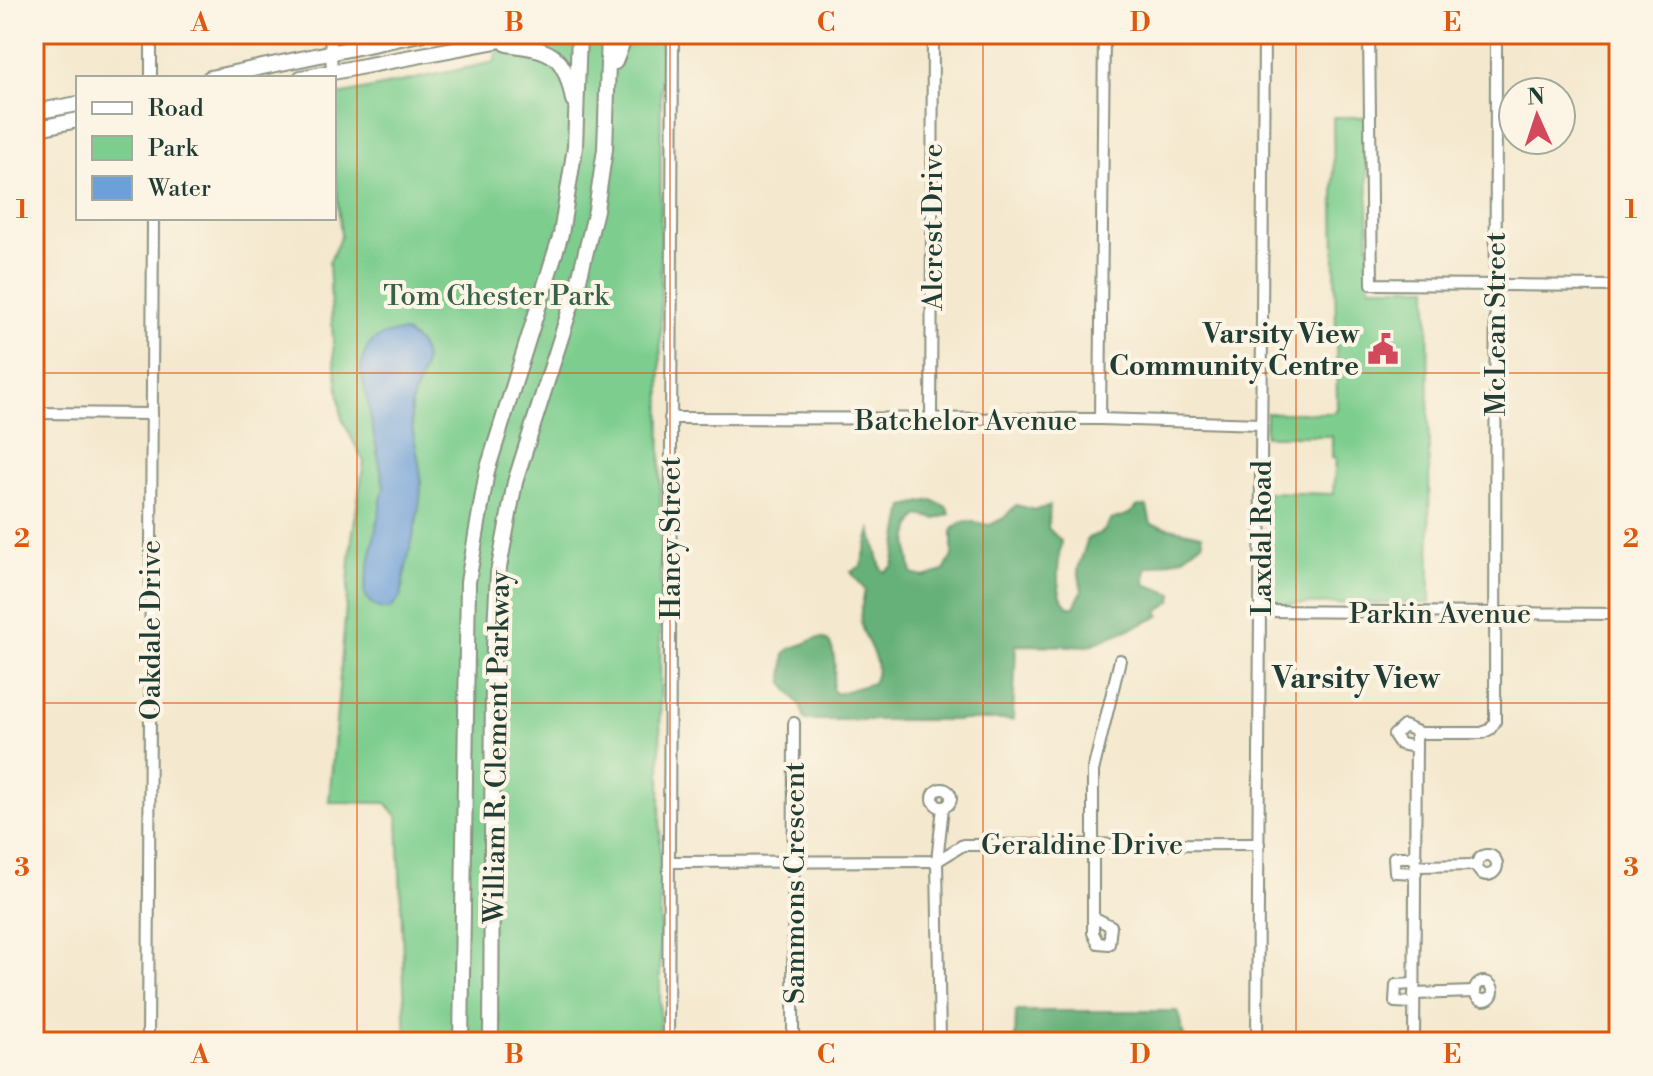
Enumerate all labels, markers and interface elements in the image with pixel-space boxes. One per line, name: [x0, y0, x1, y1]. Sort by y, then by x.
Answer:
text: A: [190, 7, 210, 39]
text: B: [504, 7, 524, 39]
text: C: [817, 7, 835, 39]
text: D: [1130, 7, 1150, 39]
text: E: [1443, 7, 1461, 39]
legend: [76, 76, 336, 220]
north arrow: [1497, 76, 1577, 156]
text: N: [1527, 84, 1546, 111]
text: Road: [148, 94, 204, 124]
text: Park: [148, 134, 199, 164]
street label: Alcrest Drive: [916, 143, 951, 312]
text: Water: [147, 174, 211, 204]
text: 1: [16, 194, 29, 226]
text: 1: [1625, 194, 1638, 226]
street label: McLean Street: [1479, 232, 1514, 416]
park label: Tom Chester Park: [383, 279, 610, 314]
place label: Varsity View Community Centre: [1109, 317, 1360, 384]
public building icon: Varsity View Community Centre: [1366, 332, 1400, 366]
street label: Batchelor Avenue: [854, 404, 1077, 439]
street label: Haney Street: [654, 457, 689, 619]
street label: Laxdal Road: [1245, 460, 1280, 616]
text: 2: [14, 523, 30, 555]
text: 2: [1623, 523, 1639, 555]
street label: Oakdale Drive: [134, 540, 169, 720]
street label: William R. Clement Parkway: [477, 570, 518, 925]
street label: Parkin Avenue: [1349, 597, 1531, 632]
district label: Varsity View: [1271, 660, 1441, 698]
street label: Sammons Crescent: [778, 762, 813, 1004]
street label: Geraldine Drive: [981, 828, 1183, 863]
text: 3: [14, 852, 30, 884]
text: 3: [1623, 852, 1639, 884]
text: A: [190, 1039, 210, 1071]
text: B: [504, 1039, 524, 1071]
text: C: [817, 1039, 835, 1071]
text: D: [1130, 1039, 1150, 1071]
text: E: [1443, 1039, 1461, 1071]

